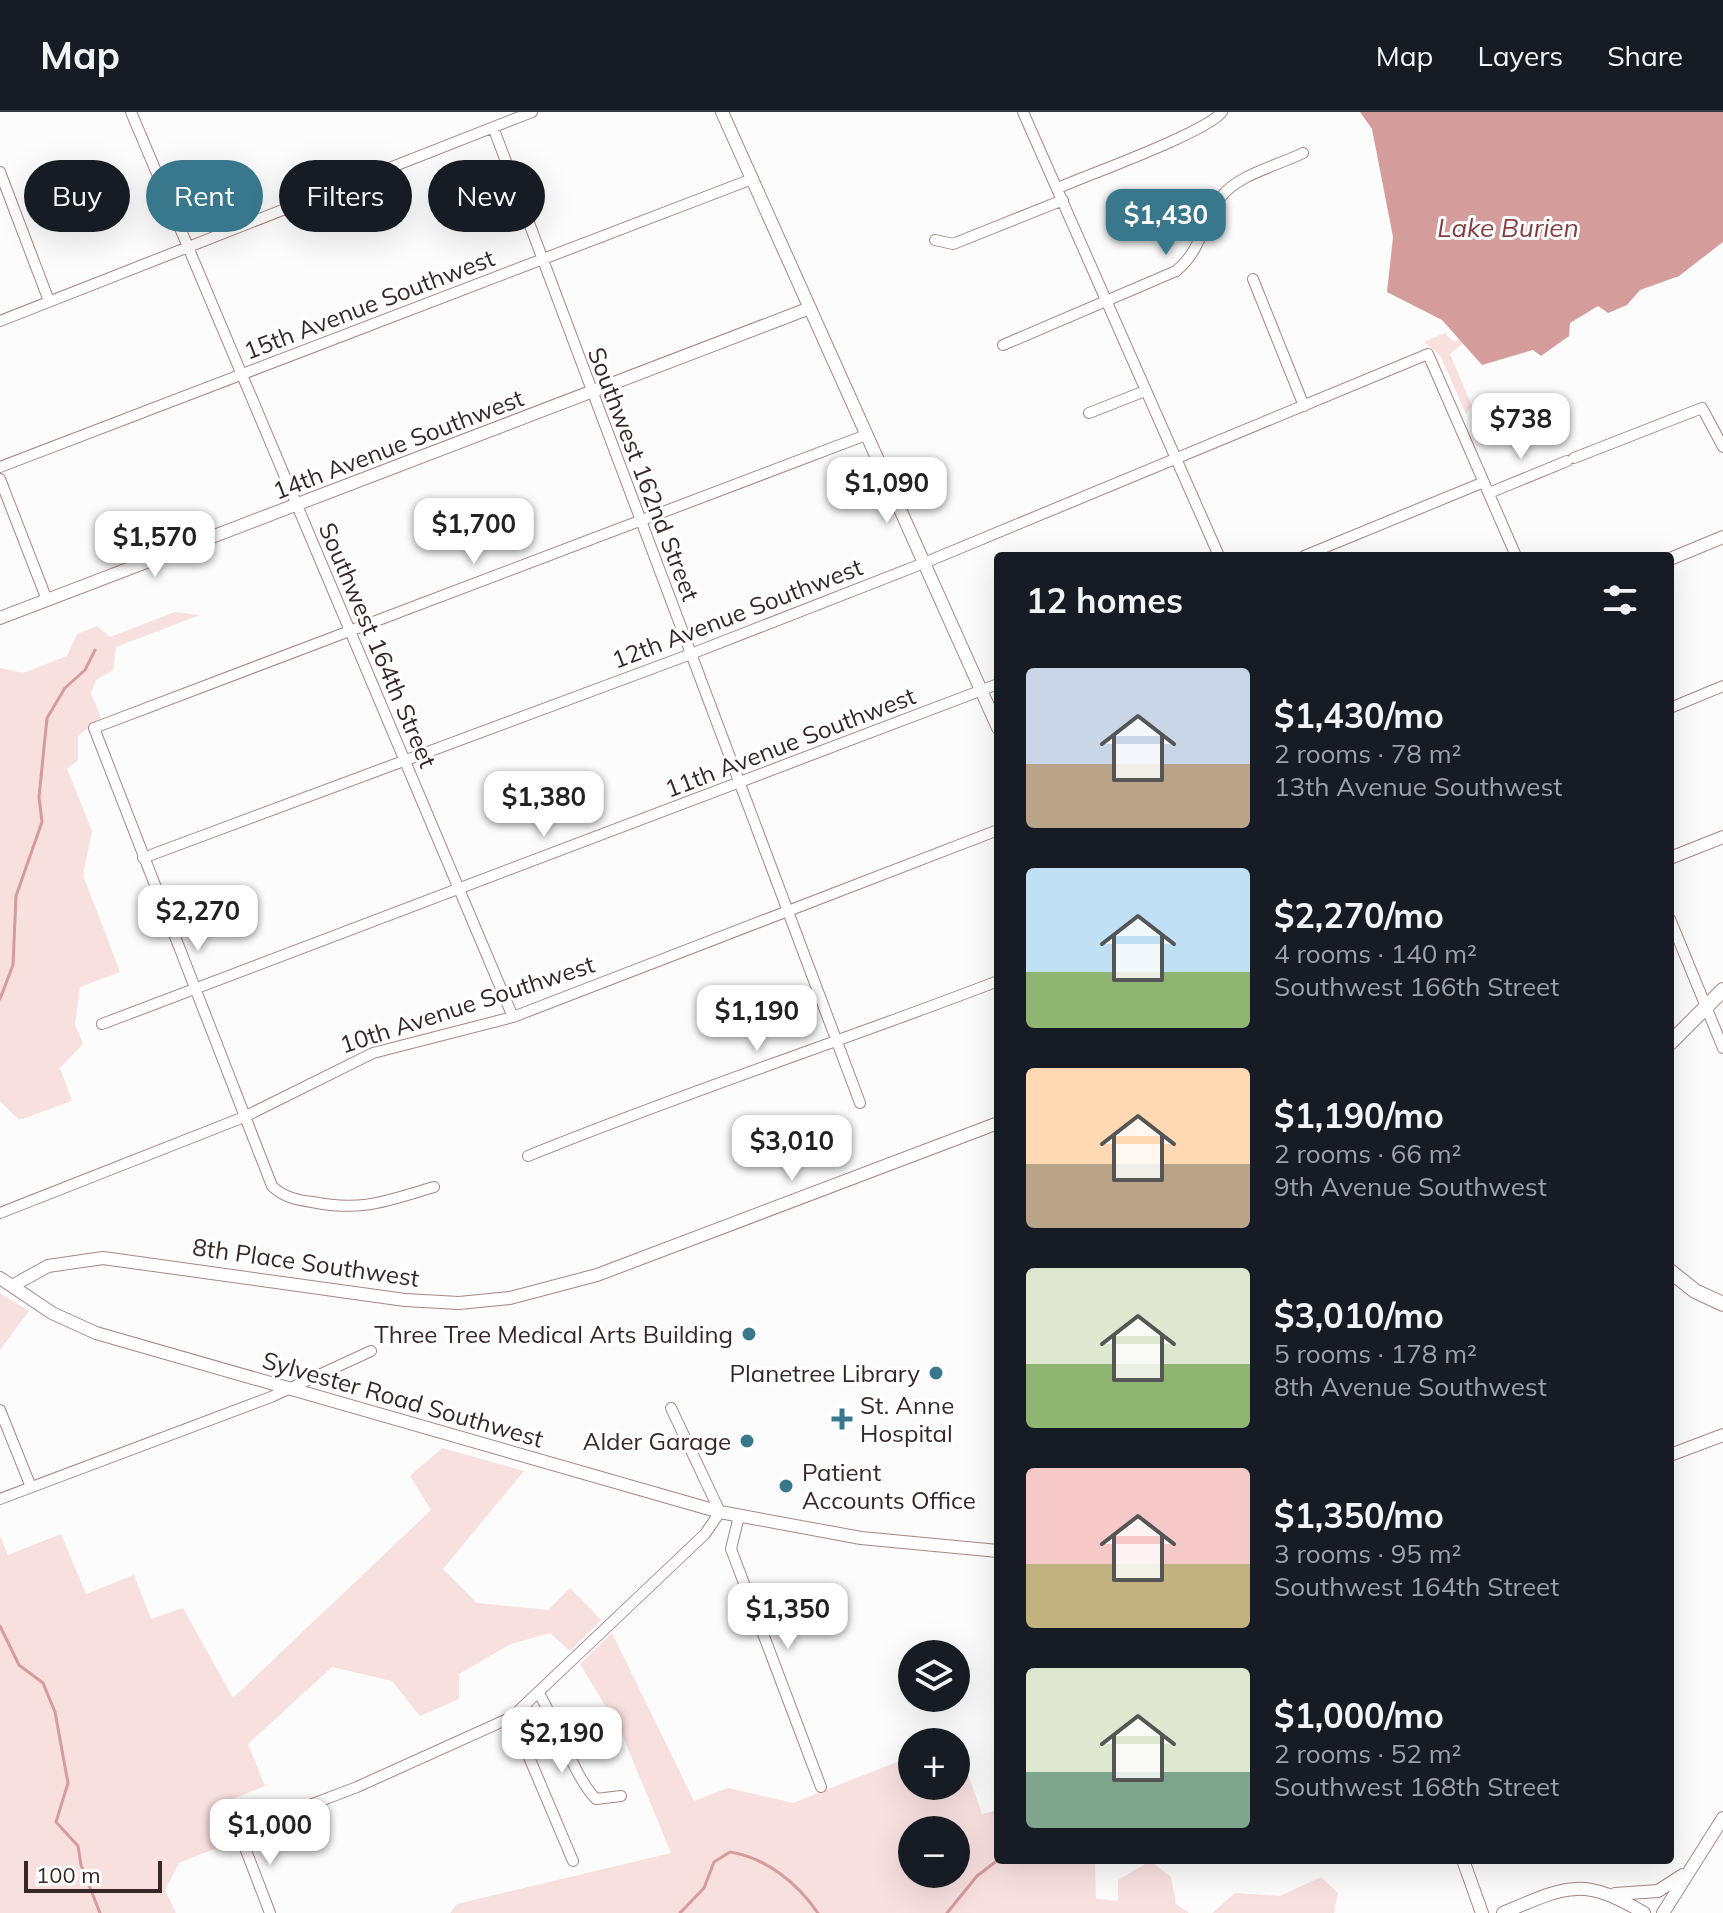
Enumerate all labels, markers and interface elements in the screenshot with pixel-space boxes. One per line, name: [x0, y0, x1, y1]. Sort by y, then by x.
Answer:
text: Map: [40, 31, 120, 79]
text: Map: [1376, 38, 1433, 73]
text: Layers: [1477, 38, 1563, 73]
text: Share: [1607, 38, 1683, 73]
chip: Buy: [24, 160, 130, 232]
chip: Rent: [146, 160, 263, 232]
chip: Filters: [279, 160, 412, 232]
chip: New: [428, 160, 545, 232]
pin: $1,430: [1101, 189, 1231, 257]
text: $1,430: [1124, 198, 1208, 231]
water label: Lake Burien: [1437, 211, 1579, 244]
street label: 15th Avenue Southwest: [239, 242, 499, 366]
street label: Southwest 162nd Street: [582, 343, 706, 605]
street label: 14th Avenue Southwest: [268, 382, 528, 506]
pin: $738: [1474, 393, 1568, 461]
text: $738: [1490, 402, 1552, 435]
pin: $1,090: [822, 457, 952, 525]
text: $1,090: [845, 466, 929, 499]
pin: $1,700: [409, 498, 539, 566]
text: $1,700: [432, 507, 516, 540]
pin: $1,570: [90, 511, 220, 579]
street label: Southwest 164th Street: [313, 518, 443, 772]
text: $1,570: [113, 520, 197, 553]
street label: 12th Avenue Southwest: [607, 551, 867, 675]
icon: filters: [1598, 578, 1642, 622]
text: 12 homes: [1026, 579, 1183, 622]
street label: 11th Avenue Southwest: [660, 680, 920, 804]
text: $1,430/mo: [1274, 694, 1444, 737]
icon: home: [1090, 700, 1186, 796]
text: 2 rooms · 78 m²: [1274, 737, 1461, 770]
text: 13th Avenue Southwest: [1274, 770, 1562, 803]
pin: $1,380: [479, 771, 609, 839]
text: $1,380: [502, 780, 586, 813]
pin: $2,270: [133, 885, 263, 953]
text: $2,270: [156, 894, 240, 927]
text: $2,270/mo: [1274, 894, 1444, 937]
icon: home: [1090, 900, 1186, 996]
text: 4 rooms · 140 m²: [1274, 937, 1477, 970]
street label: 10th Avenue Southwest: [336, 949, 598, 1059]
text: Southwest 166th Street: [1274, 970, 1559, 1003]
pin: $1,190: [692, 985, 822, 1053]
text: $1,190: [715, 994, 799, 1027]
text: $1,190/mo: [1274, 1094, 1444, 1137]
icon: home: [1090, 1100, 1186, 1196]
pin: $3,010: [727, 1115, 857, 1183]
text: $3,010: [750, 1124, 834, 1157]
text: 2 rooms · 66 m²: [1274, 1137, 1461, 1170]
text: 9th Avenue Southwest: [1274, 1170, 1547, 1203]
street label: 8th Place Southwest: [191, 1231, 421, 1293]
text: $3,010/mo: [1274, 1294, 1444, 1337]
icon: home: [1090, 1300, 1186, 1396]
place label: Three Tree Medical Arts Building: [374, 1319, 733, 1349]
marker: Three Tree Medical Arts Building: [740, 1325, 758, 1343]
text: 5 rooms · 178 m²: [1274, 1337, 1477, 1370]
street label: Sylvester Road Southwest: [259, 1344, 547, 1454]
place label: Planetree Library: [729, 1358, 920, 1388]
marker: Planetree Library: [927, 1364, 945, 1382]
text: 8th Avenue Southwest: [1274, 1370, 1547, 1403]
place label: St. Anne Hospital: [860, 1390, 954, 1448]
marker: St. Anne Hospital: [831, 1408, 853, 1430]
place label: Alder Garage: [583, 1426, 731, 1456]
marker: Alder Garage: [738, 1432, 756, 1450]
place label: Patient Accounts Office: [802, 1457, 976, 1515]
marker: Patient Accounts Office: [777, 1477, 795, 1495]
text: $1,350/mo: [1274, 1494, 1444, 1537]
icon: home: [1090, 1500, 1186, 1596]
text: 3 rooms · 95 m²: [1274, 1537, 1461, 1570]
text: Southwest 164th Street: [1274, 1570, 1559, 1603]
pin: $1,350: [723, 1583, 853, 1651]
text: $1,350: [746, 1592, 830, 1625]
map controls: [898, 1640, 970, 1888]
button: layers: [898, 1640, 970, 1712]
text: $1,000/mo: [1274, 1694, 1444, 1737]
icon: home: [1090, 1700, 1186, 1796]
pin: $2,190: [497, 1707, 627, 1775]
text: $2,190: [520, 1716, 604, 1749]
button: +: [898, 1728, 970, 1800]
text: 2 rooms · 52 m²: [1274, 1737, 1461, 1770]
text: Southwest 168th Street: [1274, 1770, 1559, 1803]
pin: $1,000: [205, 1799, 335, 1867]
text: $1,000: [228, 1808, 312, 1841]
button: −: [898, 1816, 970, 1888]
scale bar: [24, 1857, 162, 1893]
text: 100 m: [36, 1861, 101, 1889]

